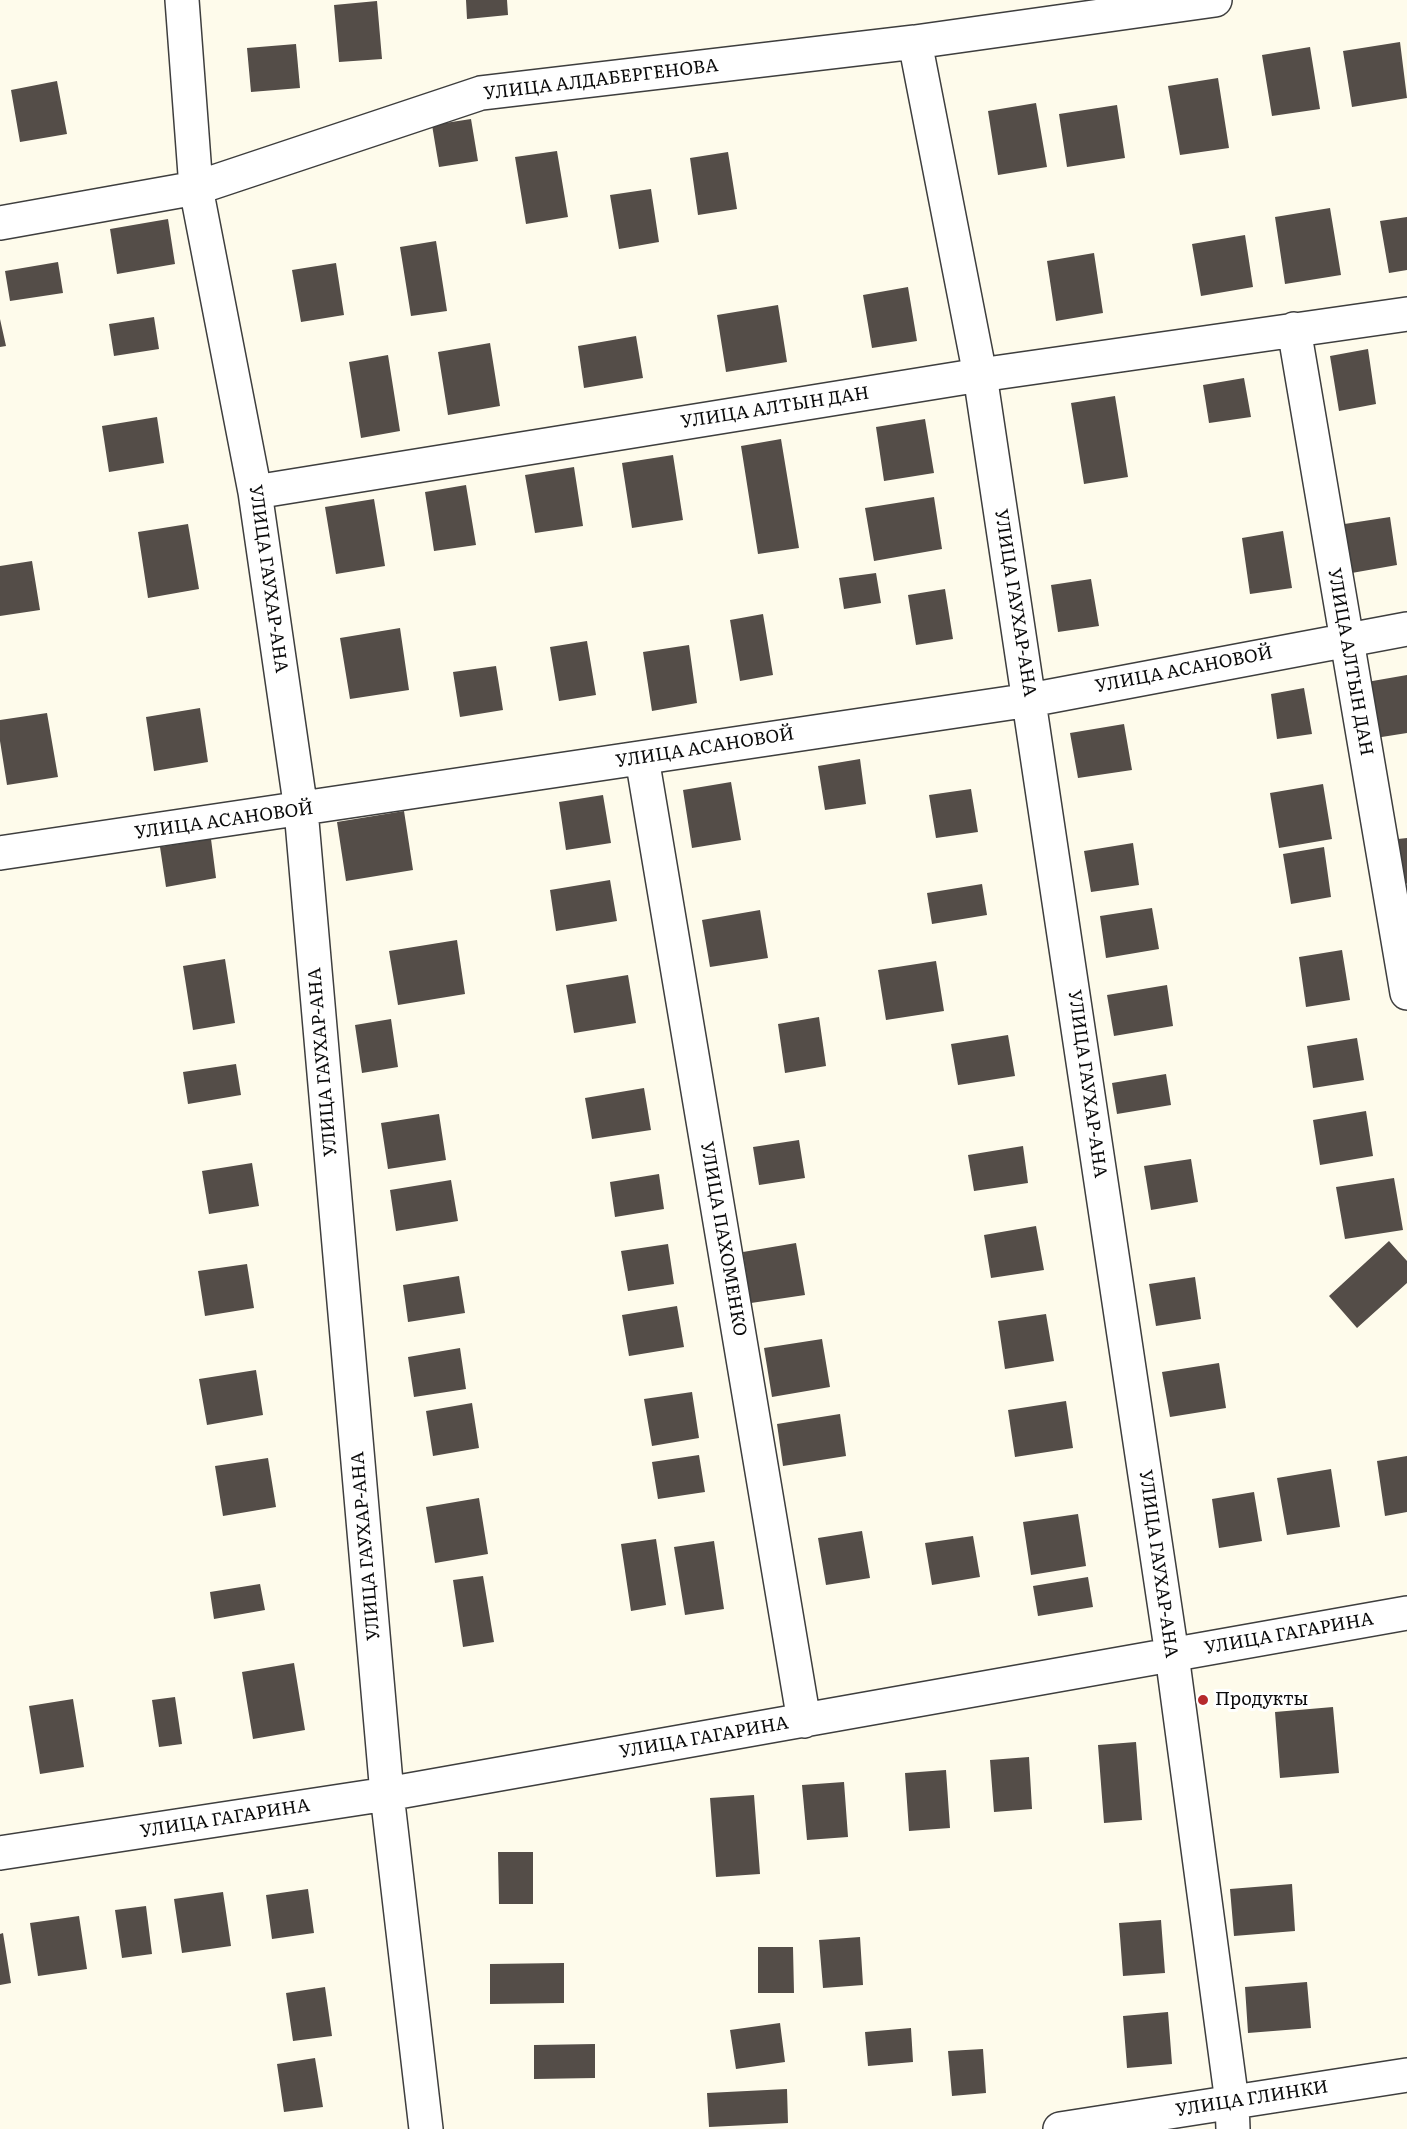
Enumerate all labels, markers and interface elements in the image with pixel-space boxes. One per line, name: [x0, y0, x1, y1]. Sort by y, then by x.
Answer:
street label: УЛИЦА АЛДАБЕРГЕНОВА: [483, 55, 719, 105]
street label: УЛИЦА АЛТЫН ДАН: [679, 382, 871, 434]
street label: УЛИЦА ГАУХАР-АНА: [244, 484, 292, 674]
street label: УЛИЦА ГАУХАР-АНА: [989, 508, 1041, 698]
street label: УЛИЦА АЛТЫН ДАН: [1323, 566, 1377, 758]
street label: УЛИЦА АСАНОВОЙ: [1093, 642, 1275, 698]
street label: УЛИЦА АСАНОВОЙ: [614, 723, 796, 773]
street label: УЛИЦА АСАНОВОЙ: [133, 798, 315, 844]
street label: УЛИЦА ГАУХАР-АНА: [304, 967, 342, 1157]
street label: УЛИЦА ГАУХАР-АНА: [1063, 989, 1111, 1179]
street label: УЛИЦА ПАХОМЕНКО: [695, 1140, 751, 1338]
street label: УЛИЦА ГАУХАР-АНА: [347, 1451, 385, 1641]
street label: УЛИЦА ГАУХАР-АНА: [1134, 1469, 1182, 1659]
street label: УЛИЦА ГАГАРИНА: [1203, 1608, 1375, 1660]
place label: Продукты: [1215, 1689, 1308, 1711]
marker: Продукты: [1196, 1693, 1210, 1707]
street label: УЛИЦА ГАГАРИНА: [618, 1712, 790, 1764]
street label: УЛИЦА ГАГАРИНА: [139, 1795, 311, 1843]
street label: УЛИЦА ГЛИНКИ: [1174, 2076, 1330, 2122]

